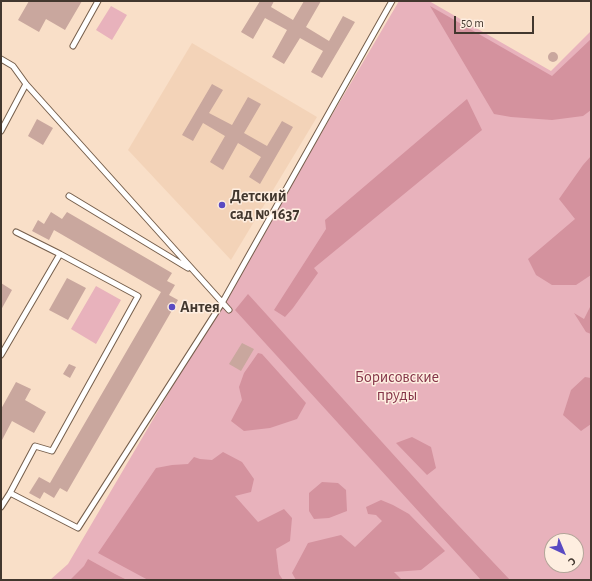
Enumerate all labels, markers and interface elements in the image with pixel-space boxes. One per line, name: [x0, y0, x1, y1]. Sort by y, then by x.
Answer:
scale bar: [456, 8, 536, 34]
text: 50 m: [461, 17, 484, 29]
place label: Детский сад № 1637: [230, 186, 299, 224]
marker: Детский сад № 1637: [217, 200, 227, 210]
place label: Антея: [180, 297, 220, 317]
marker: Антея: [167, 302, 177, 312]
park label: Борисовские пруды: [355, 367, 439, 405]
north arrow: [544, 533, 584, 573]
text: С: [566, 555, 578, 567]

